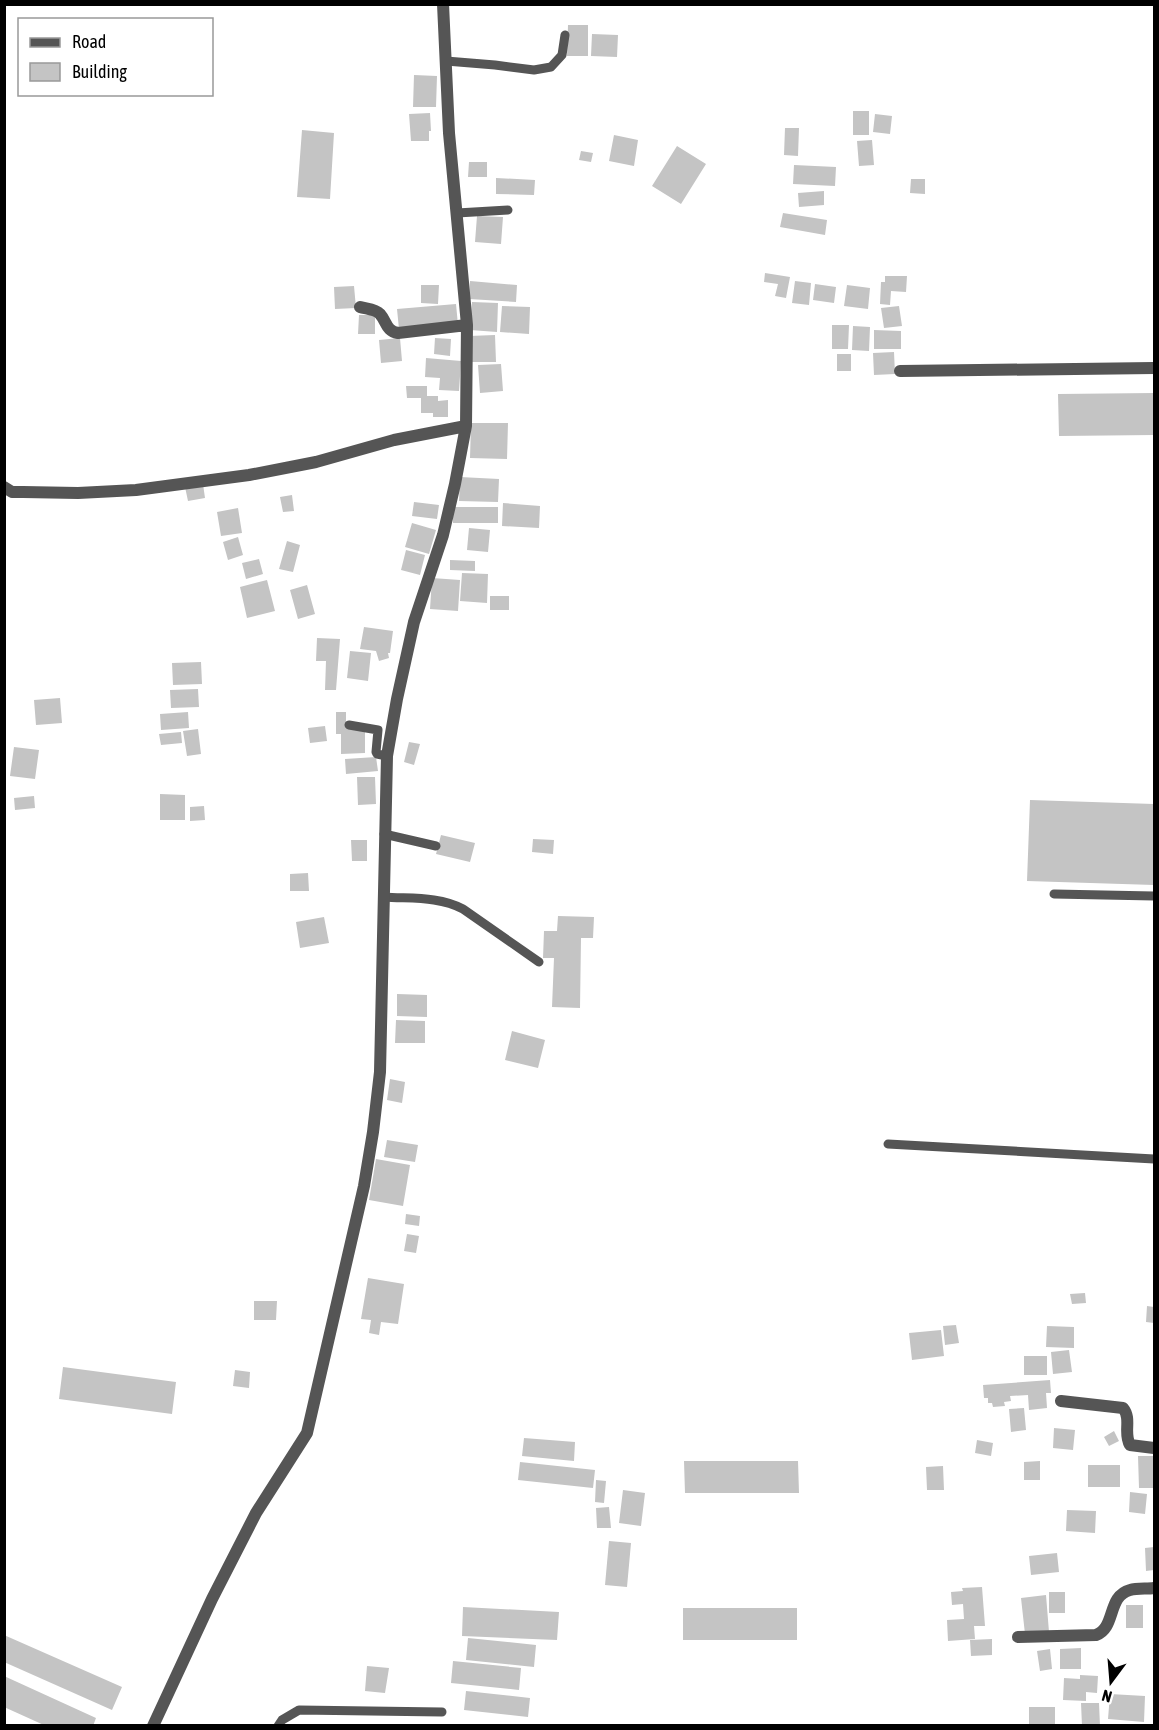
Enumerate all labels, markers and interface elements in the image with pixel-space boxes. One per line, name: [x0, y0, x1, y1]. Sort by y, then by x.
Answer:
legend: [18, 18, 213, 96]
text: Road: [72, 31, 106, 52]
text: Building: [72, 61, 127, 82]
north arrow: [1081, 1652, 1141, 1712]
text: N: [1100, 1686, 1114, 1706]

